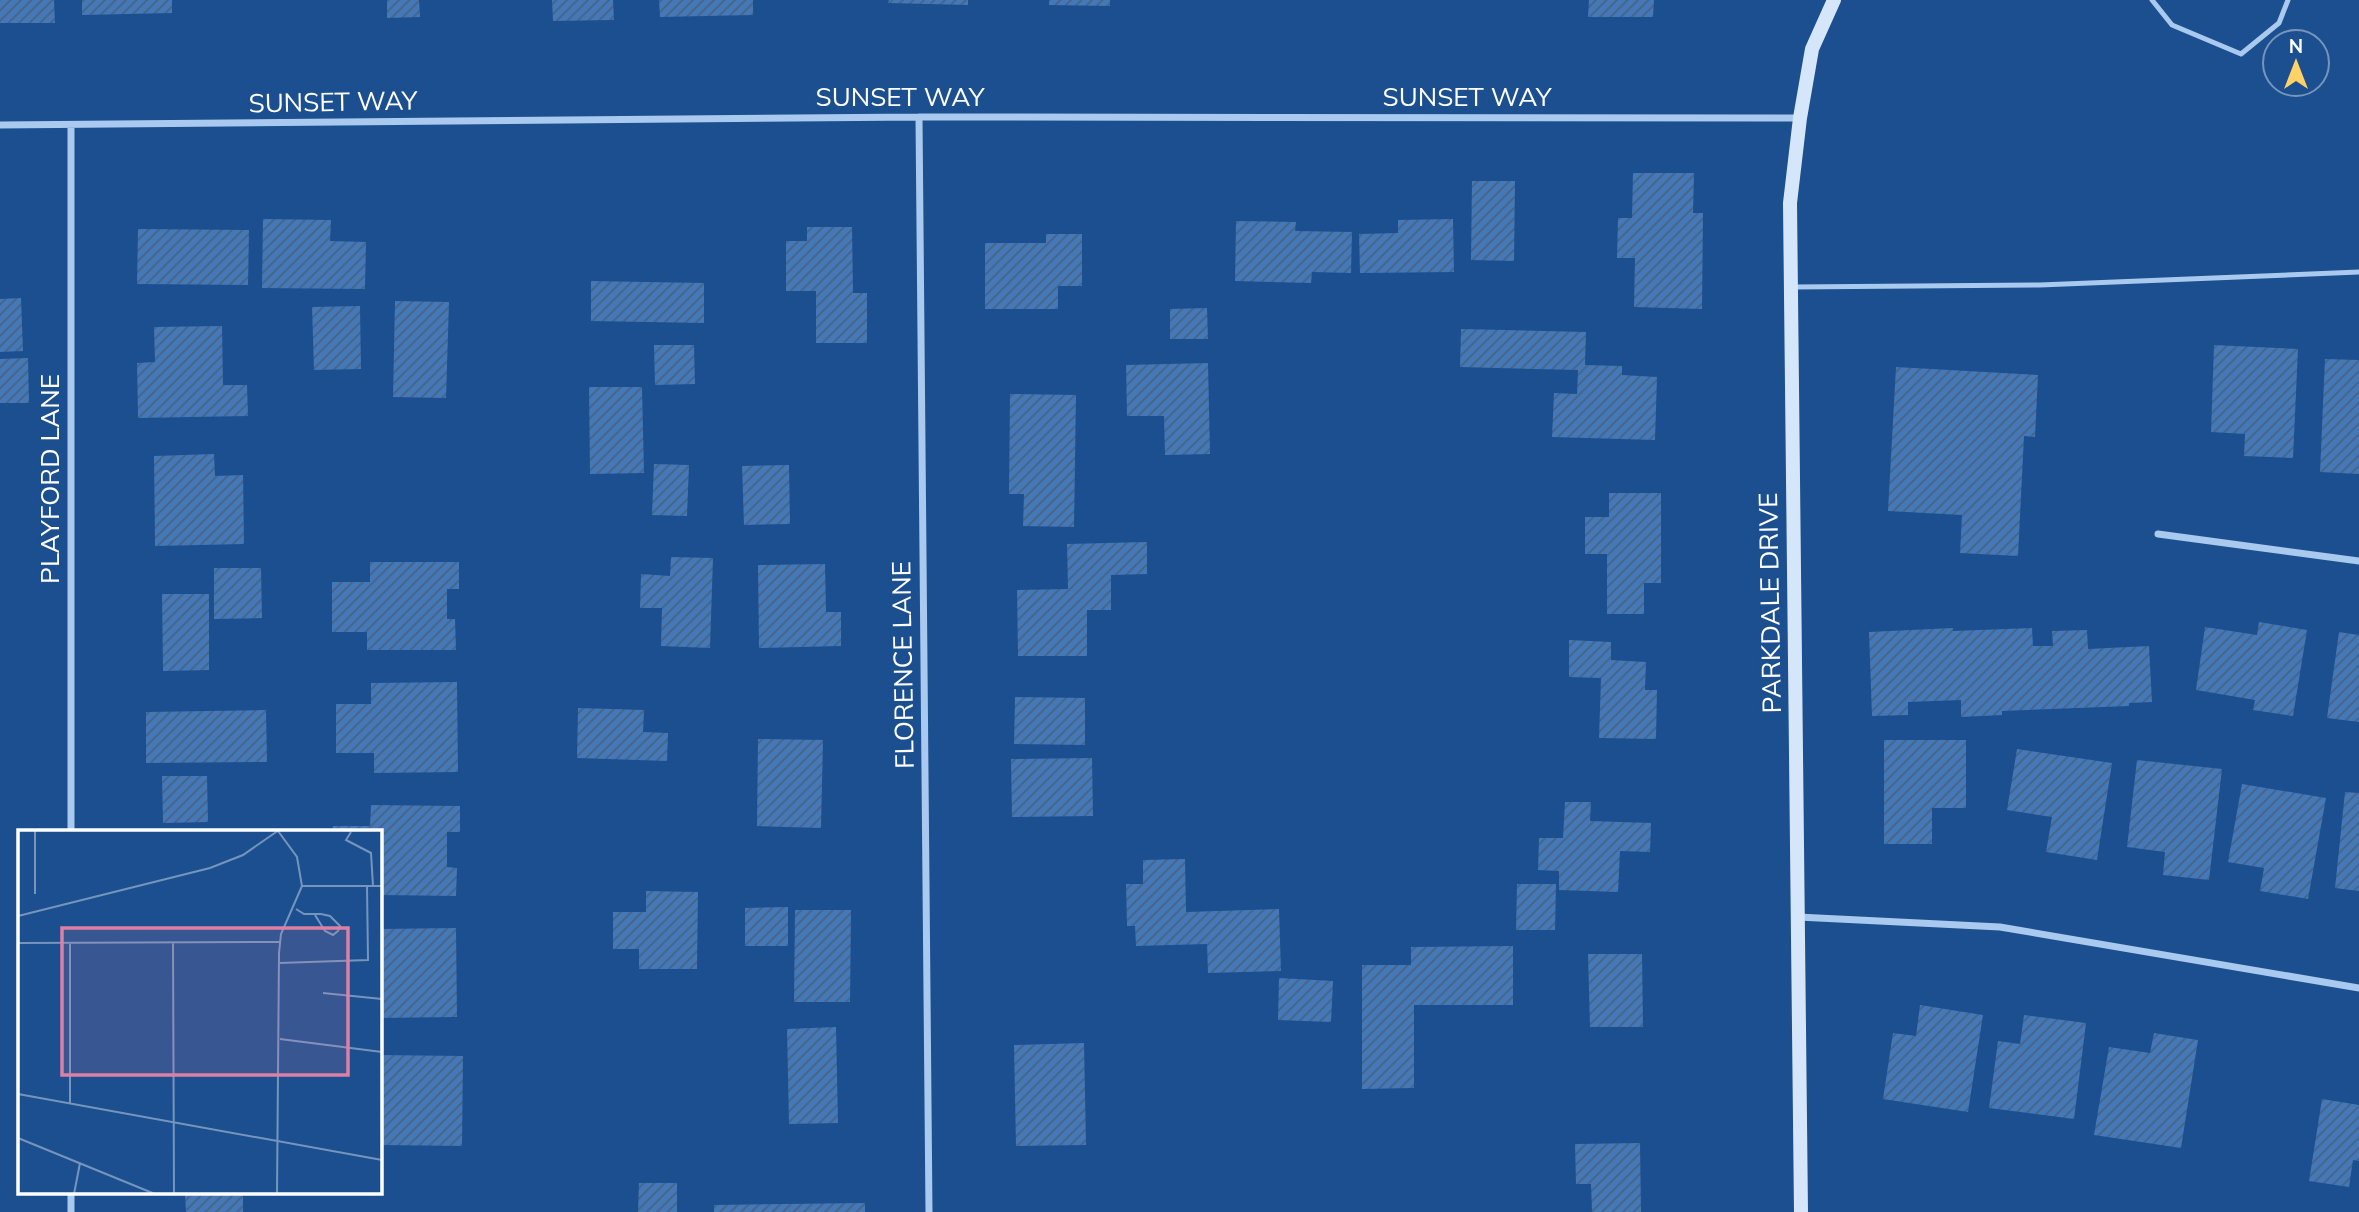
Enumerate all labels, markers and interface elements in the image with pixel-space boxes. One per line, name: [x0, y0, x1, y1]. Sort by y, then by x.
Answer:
north arrow: [2261, 28, 2331, 98]
text: N: [2289, 34, 2303, 58]
street label: SUNSET WAY: [816, 80, 986, 113]
street label: SUNSET WAY: [1383, 80, 1553, 113]
street label: SUNSET WAY: [248, 84, 419, 119]
street label: PLAYFORD LANE: [33, 374, 66, 584]
street label: PARKDALE DRIVE: [1751, 492, 1788, 714]
street label: FLORENCE LANE: [884, 561, 921, 769]
inset map: [18, 830, 382, 1194]

